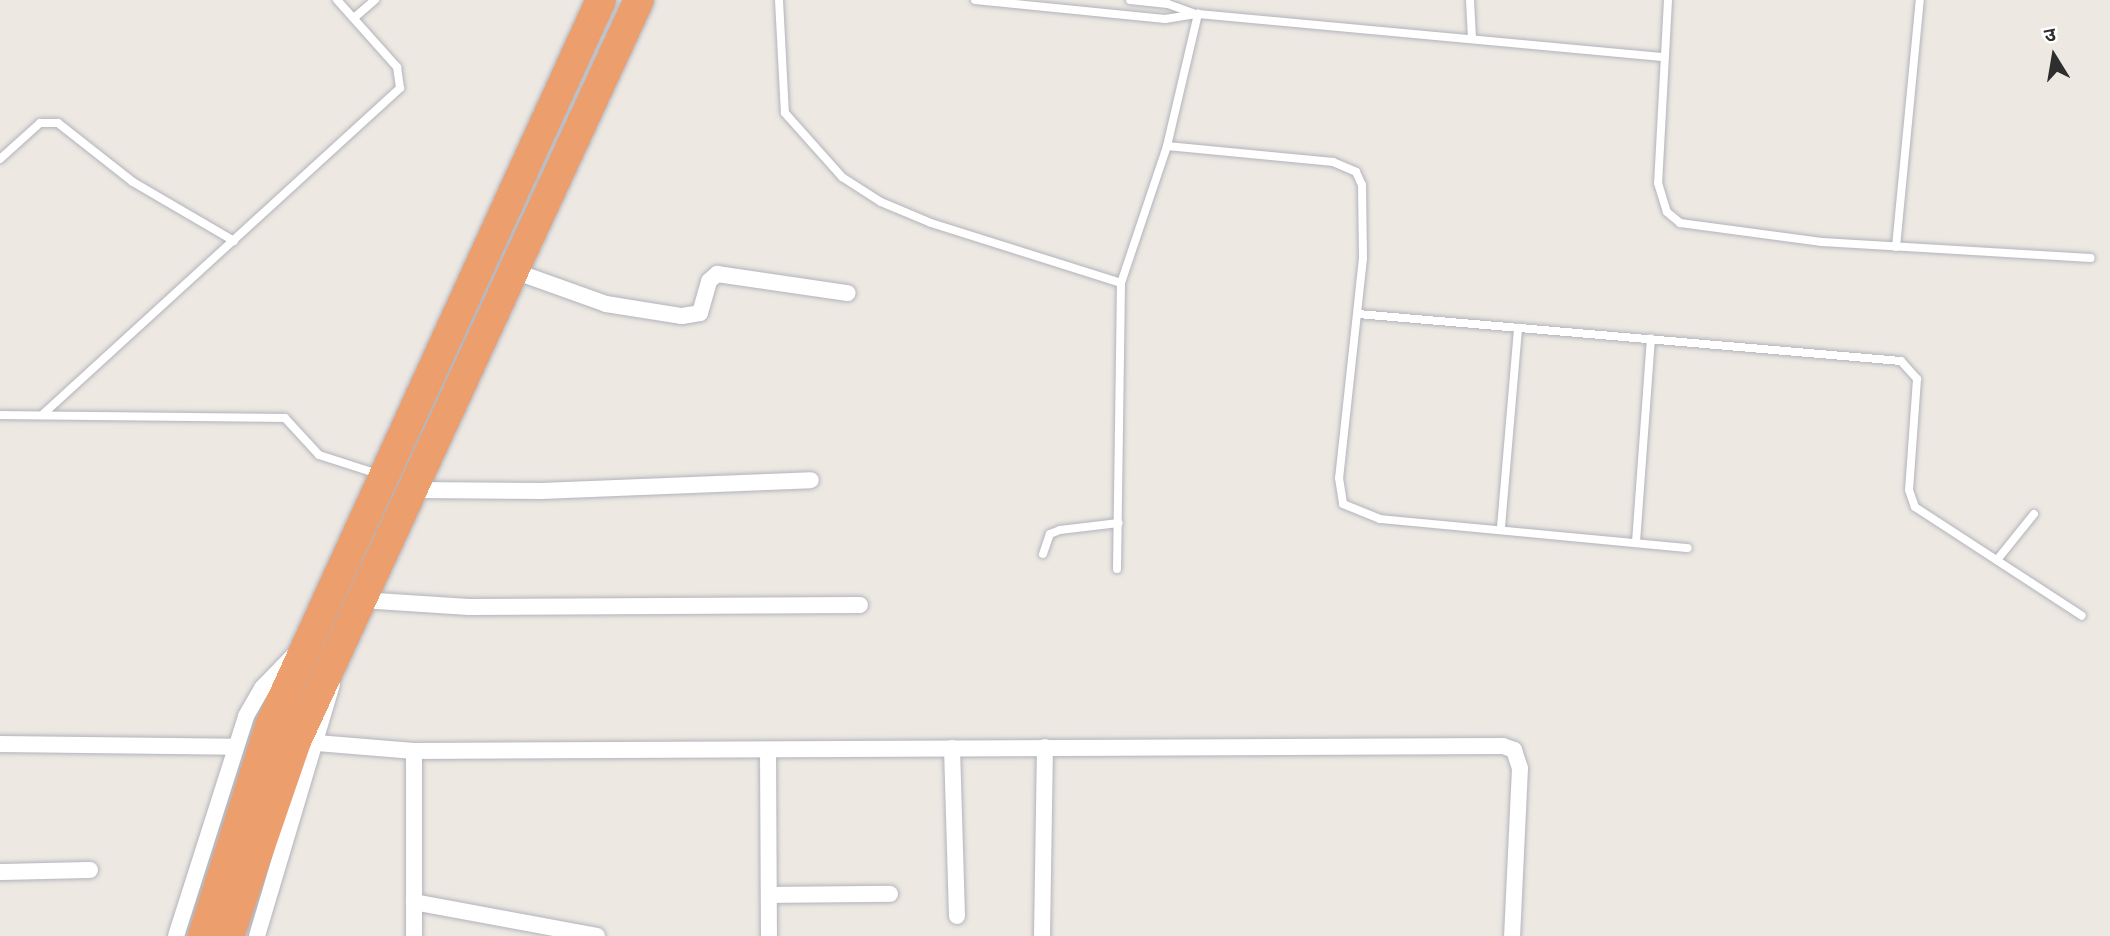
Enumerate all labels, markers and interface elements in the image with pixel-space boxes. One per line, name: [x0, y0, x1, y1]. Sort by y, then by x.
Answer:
north arrow: [2019, 21, 2089, 91]
text: उ: [2042, 23, 2058, 47]

